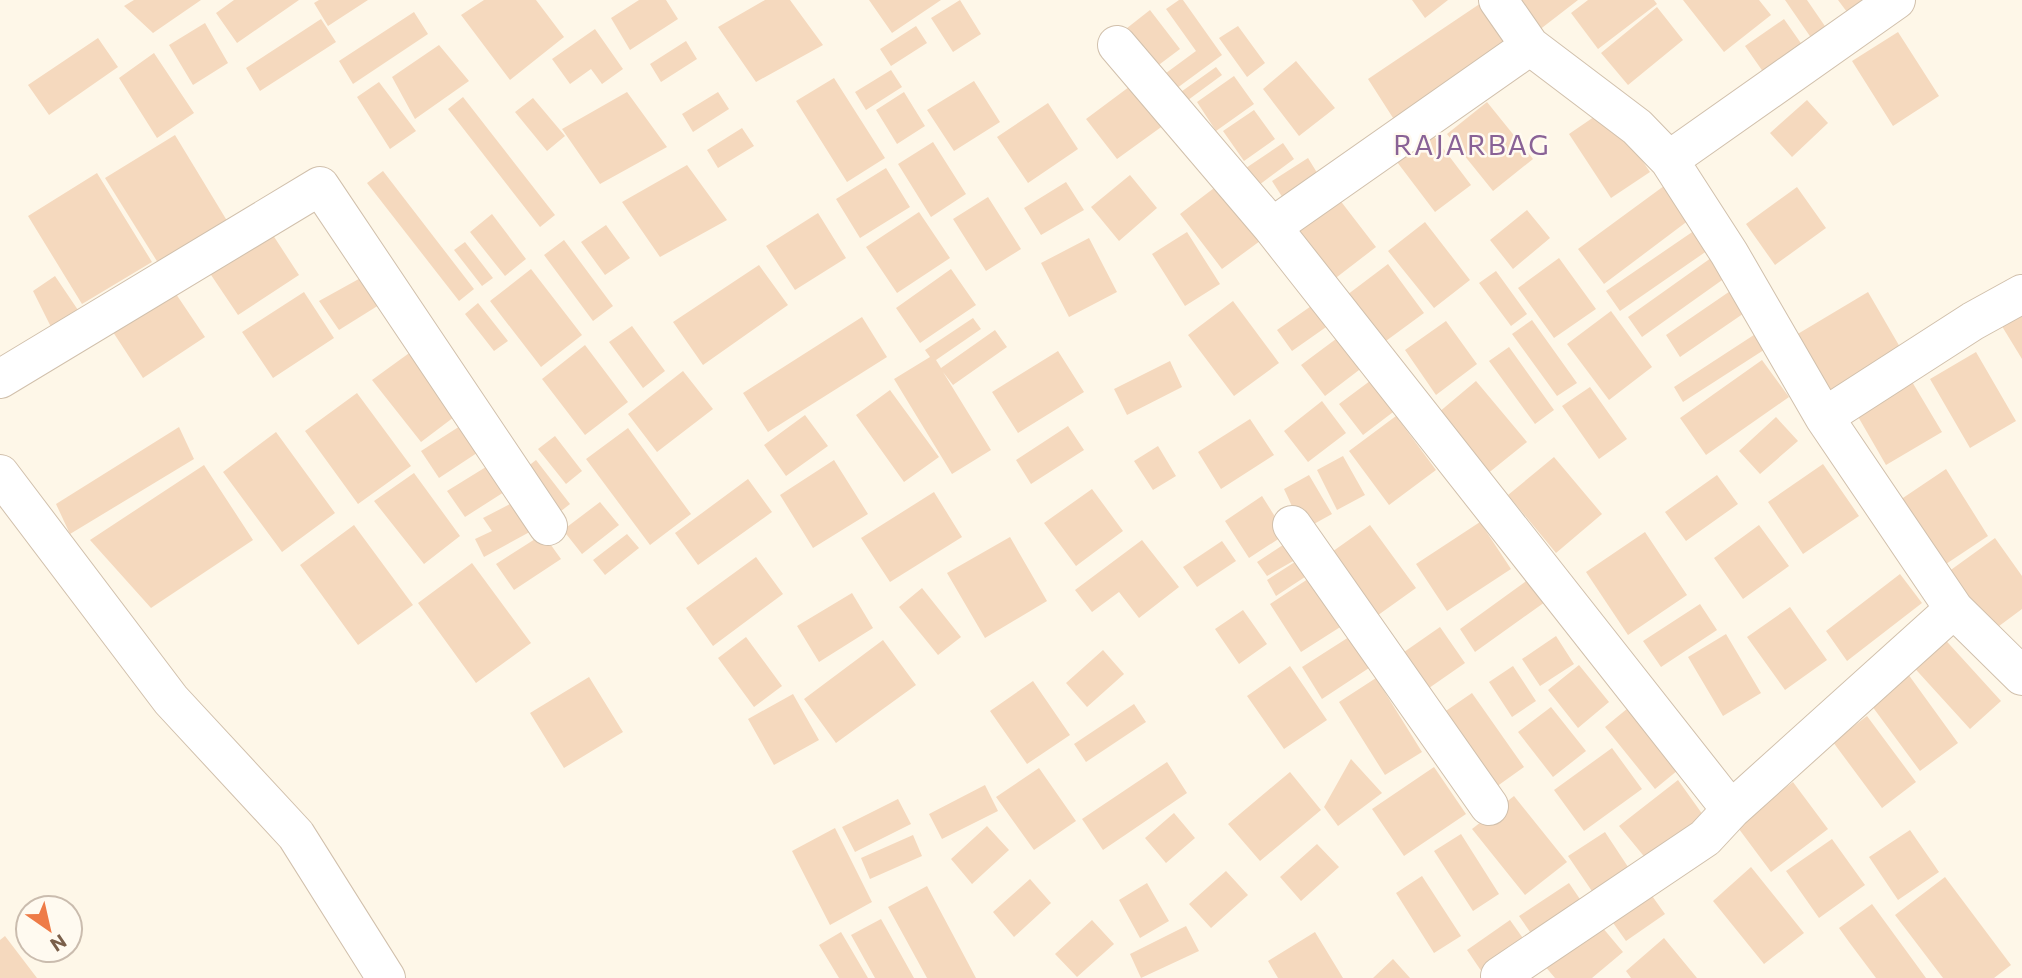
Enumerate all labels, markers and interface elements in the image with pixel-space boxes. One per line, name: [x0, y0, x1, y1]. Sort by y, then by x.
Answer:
district label: RAJARBAG: [1393, 127, 1551, 161]
north arrow: [14, 894, 84, 964]
text: N: [46, 930, 71, 957]

